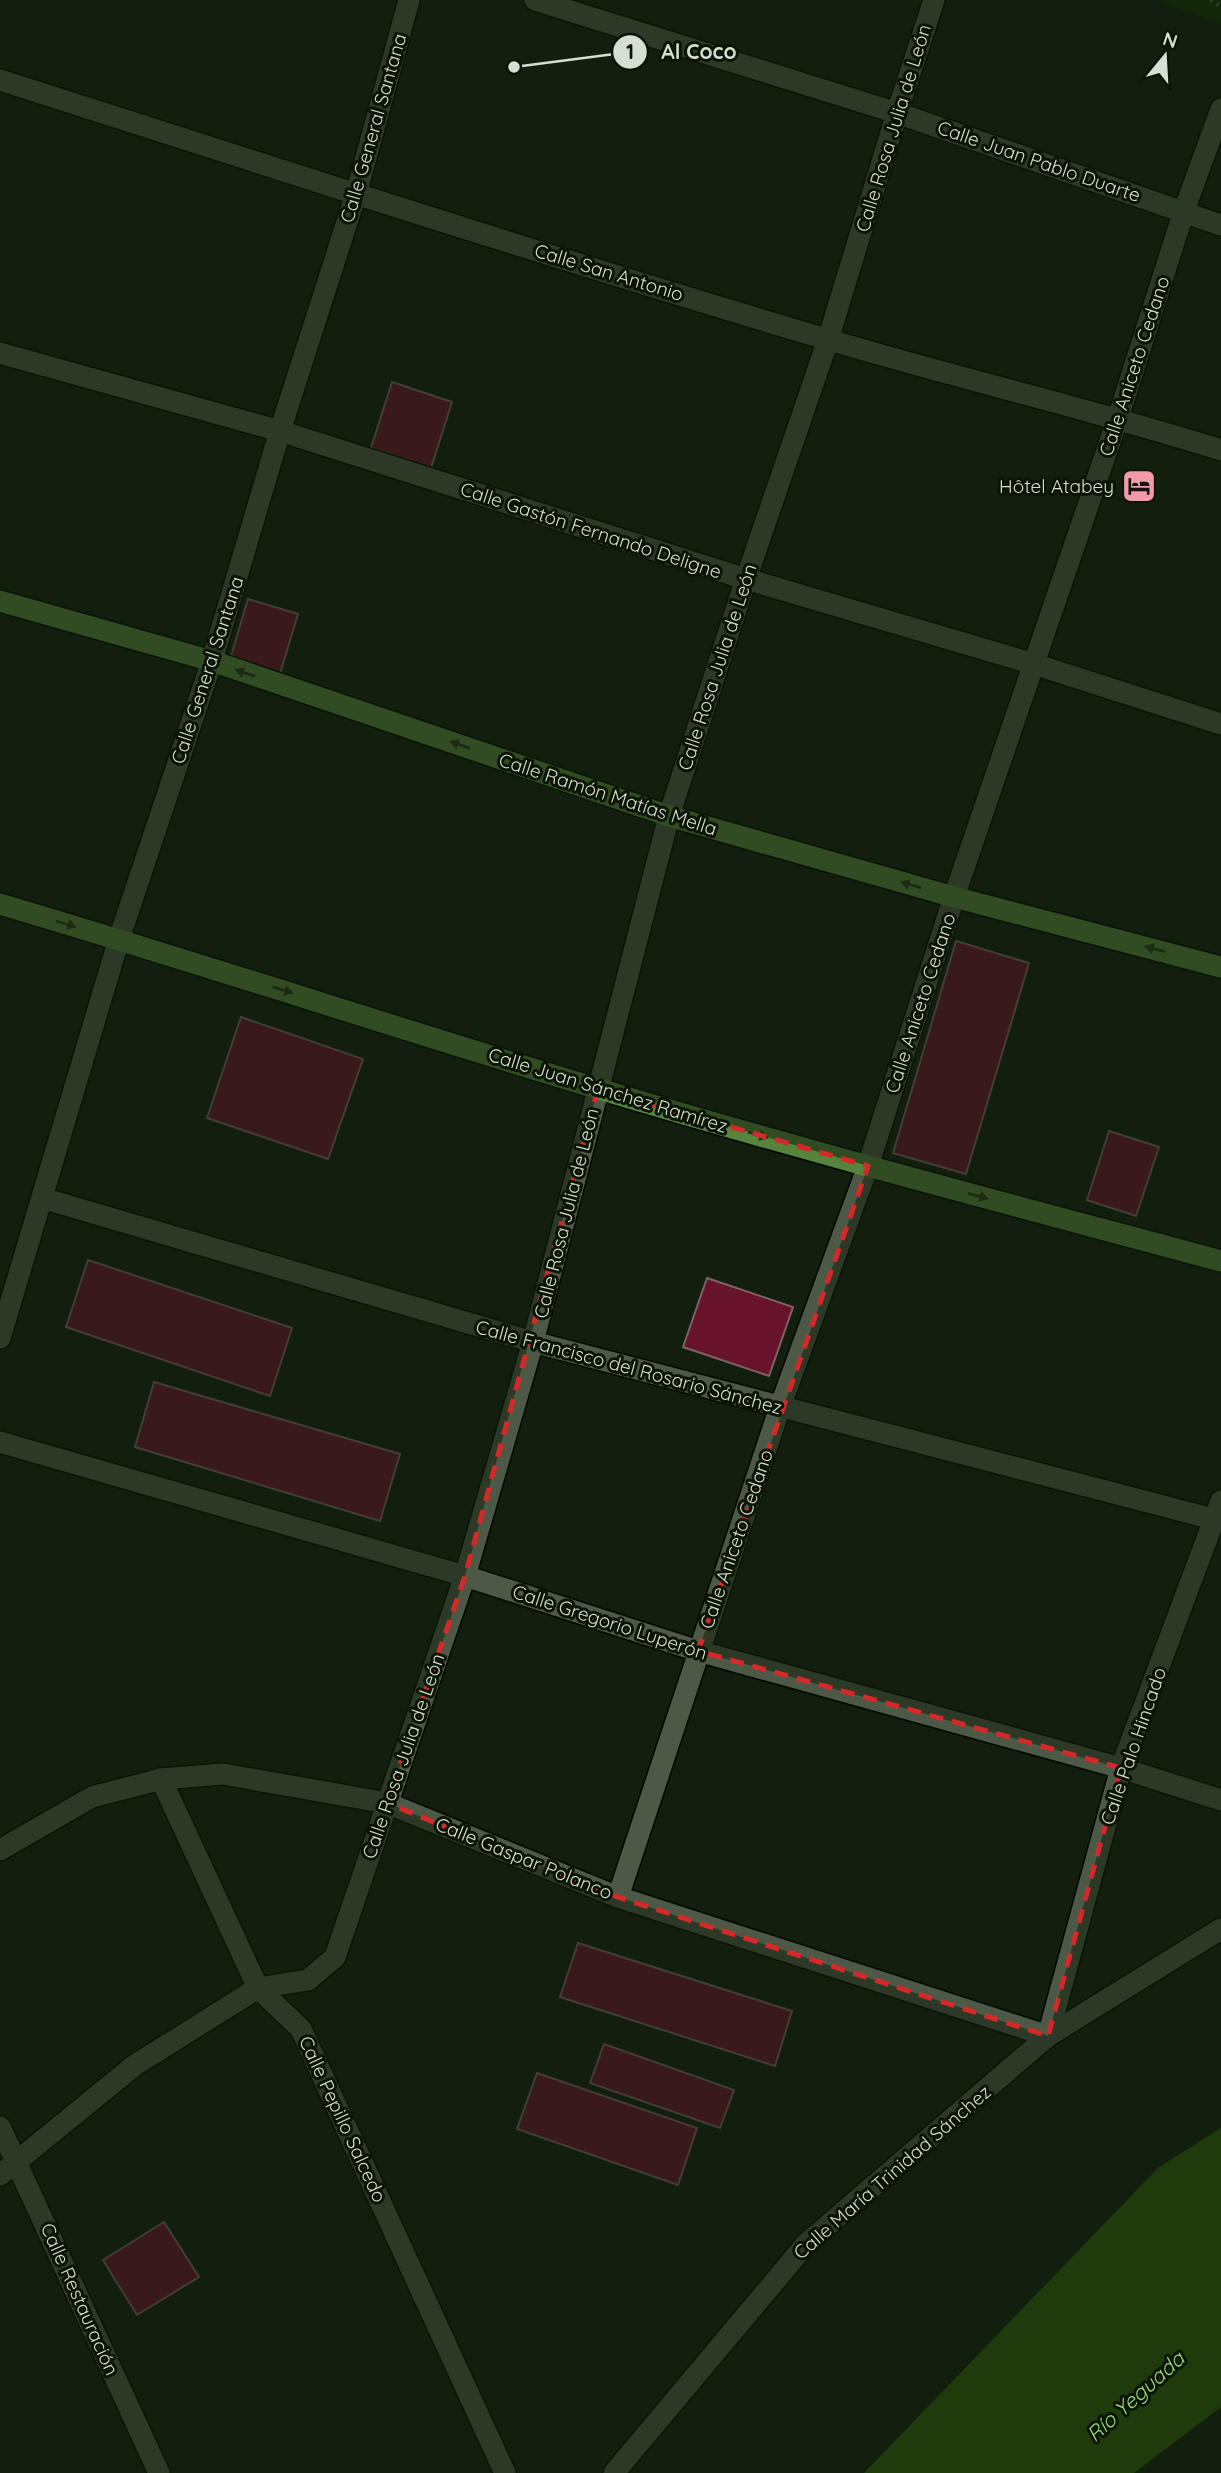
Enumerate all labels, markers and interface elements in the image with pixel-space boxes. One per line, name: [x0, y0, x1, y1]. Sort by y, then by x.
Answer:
street label: Calle Rosa Julia de León: [850, 21, 936, 235]
north arrow: [1130, 21, 1200, 91]
text: N: [1160, 26, 1181, 53]
street label: Calle General Santana: [334, 31, 412, 225]
callout: Al Coco: [613, 31, 751, 73]
text: 1: [626, 38, 634, 64]
text: Al Coco: [661, 38, 737, 64]
street label: Calle Juan Pablo Duarte: [934, 115, 1144, 207]
street label: Calle San Antonio: [532, 238, 686, 306]
street label: Calle Aniceto Cedano: [1094, 273, 1174, 459]
hotel icon: Hôtel Atabey: [1120, 467, 1158, 505]
place label: Hôtel Atabey: [999, 474, 1114, 498]
street label: Calle Gastón Fernando Deligne: [457, 476, 725, 584]
street label: Calle Rosa Julia de León: [672, 561, 762, 773]
street label: Calle General Santana: [165, 573, 249, 767]
one-way arrow: [234, 667, 255, 677]
one-way arrow: [450, 739, 471, 750]
street label: Calle Ramón Matías Mella: [496, 747, 720, 841]
one-way arrow: [901, 879, 922, 889]
street label: Calle Aniceto Cedano: [880, 910, 960, 1096]
one-way arrow: [55, 919, 76, 929]
one-way arrow: [1144, 944, 1165, 954]
one-way arrow: [273, 986, 294, 996]
street label: Calle Juan Sánchez Ramírez: [485, 1042, 731, 1138]
street label: Calle Rosa Julia de León: [528, 1105, 604, 1321]
one-way arrow: [748, 1130, 769, 1140]
one-way arrow: [967, 1191, 989, 1202]
street label: Calle Francisco del Rosario Sánchez: [473, 1315, 785, 1419]
street label: Calle Aniceto Cedano: [694, 1446, 778, 1632]
street label: Calle Gregorio Luperón: [510, 1579, 710, 1665]
street label: Calle Rosa Julia de León: [357, 1650, 449, 1862]
street label: Calle Palo Hincado: [1095, 1664, 1171, 1828]
street label: Calle Gaspar Polanco: [432, 1812, 616, 1904]
street label: Calle Pepillo Salcedo: [294, 2032, 392, 2206]
street label: Calle María Trinidad Sánchez: [788, 2080, 996, 2264]
street label: Calle Restauración: [36, 2219, 124, 2379]
water label: Río Yeguada: [1081, 2344, 1190, 2447]

